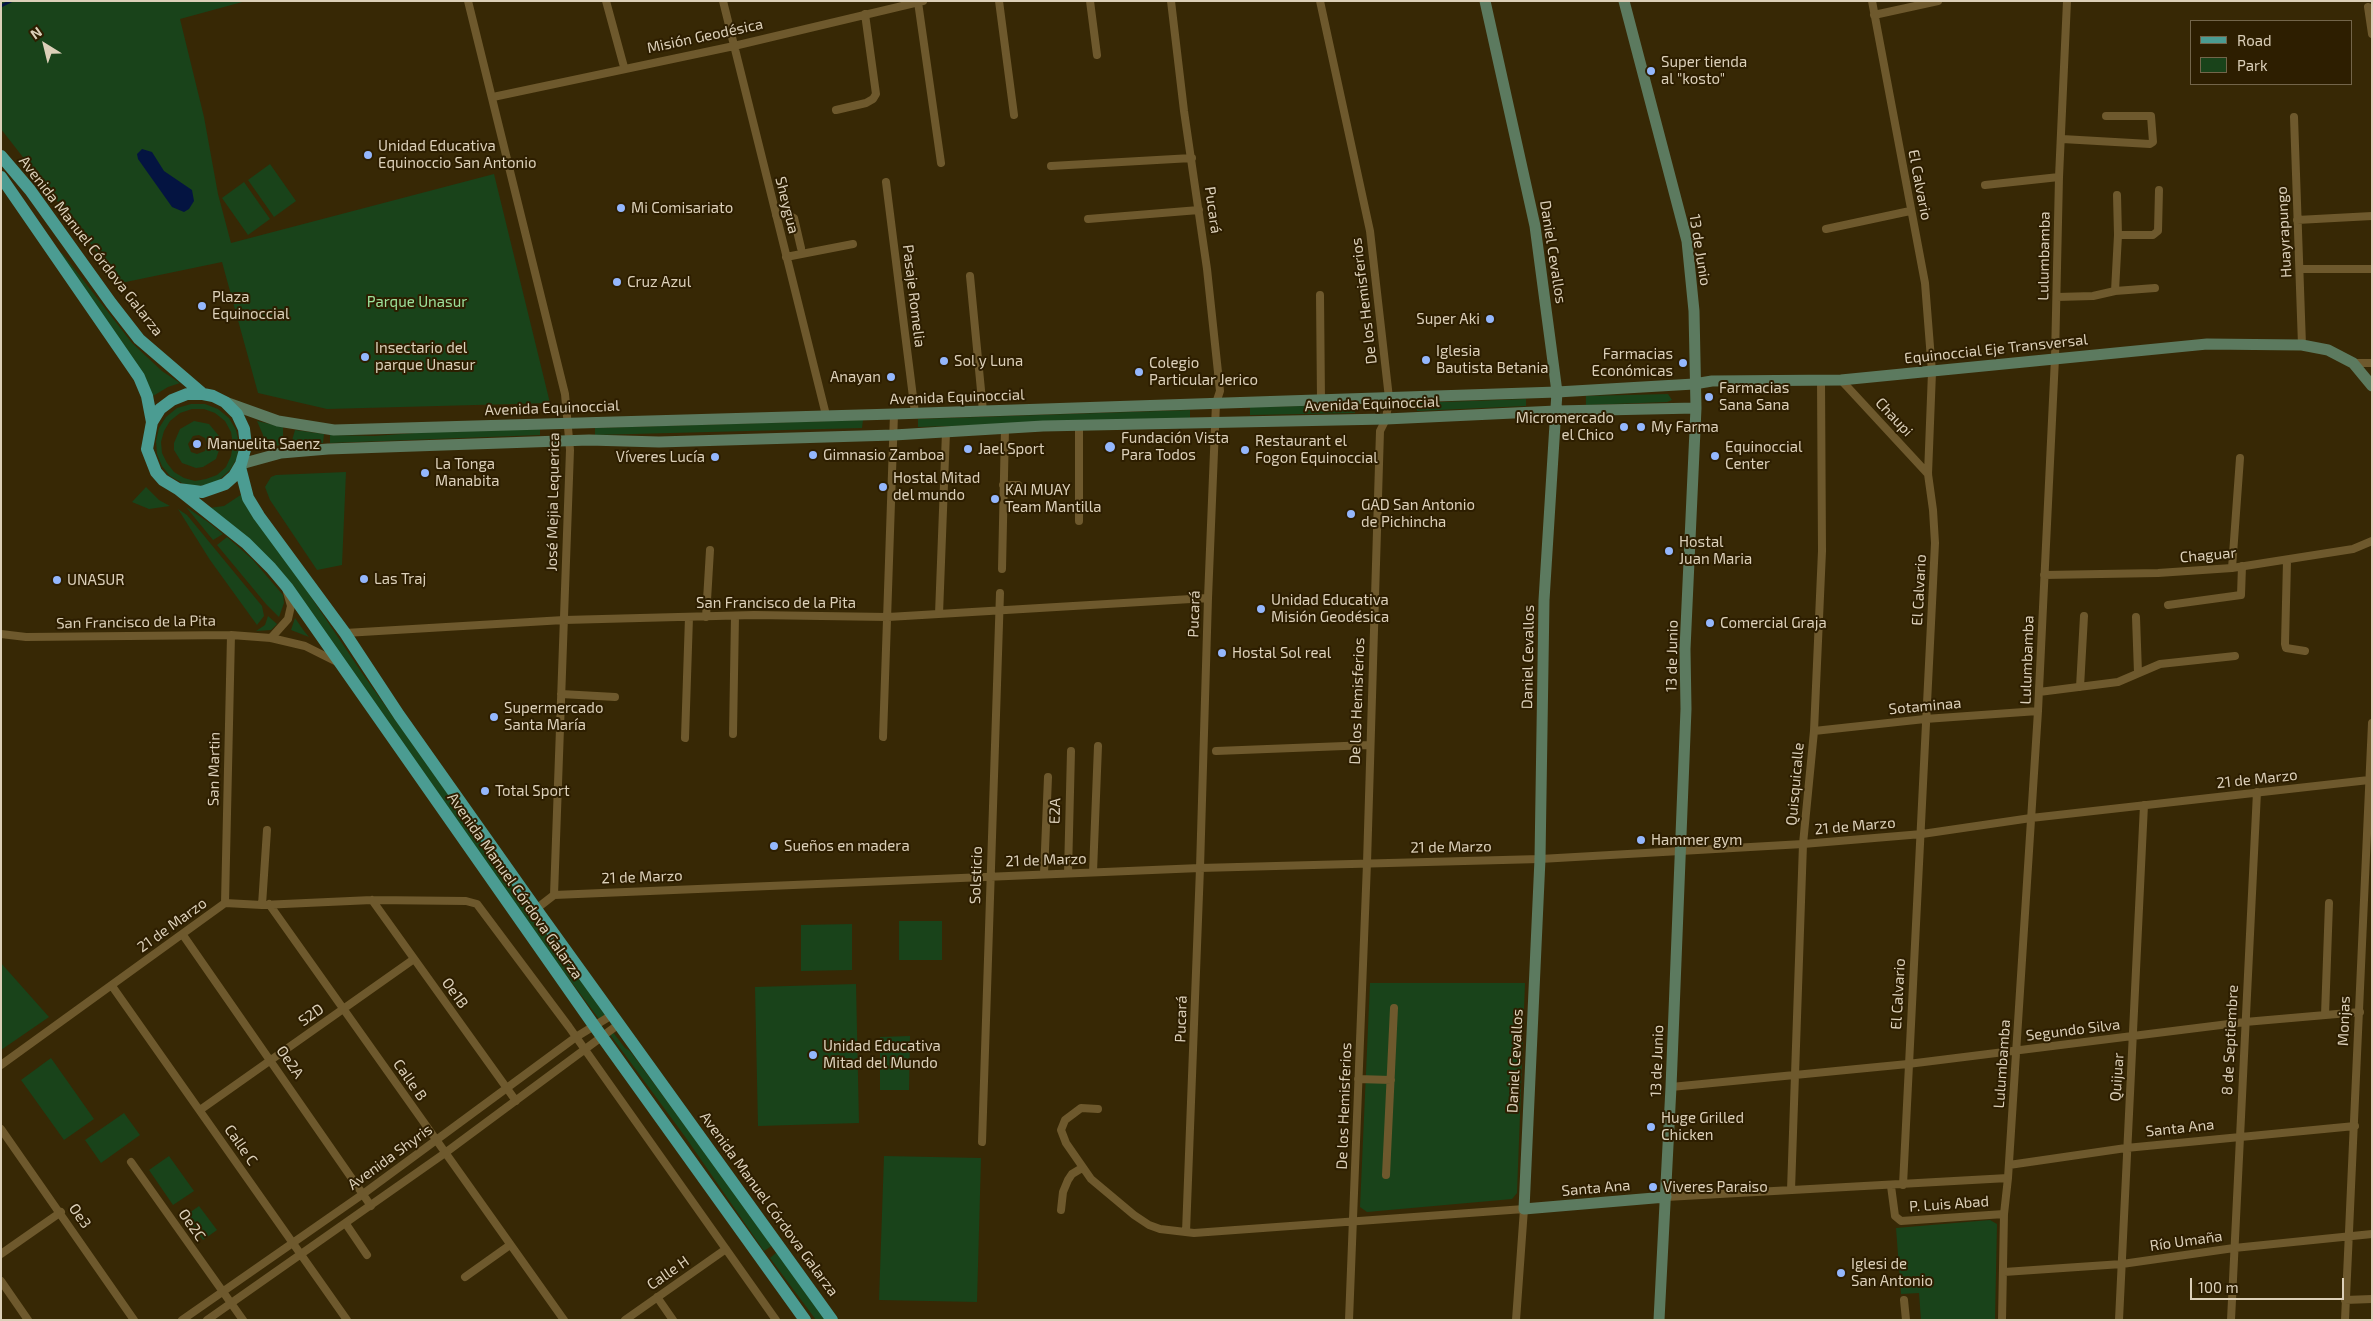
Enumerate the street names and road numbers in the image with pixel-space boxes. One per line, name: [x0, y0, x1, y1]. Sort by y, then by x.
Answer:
street label: Misión Geodésica: [645, 15, 765, 57]
street label: El Calvario: [1904, 148, 1936, 222]
street label: Avenida Manuel Córdova Galarza: [15, 152, 167, 340]
street label: Sheygua: [771, 175, 803, 235]
street label: Pucará: [1201, 185, 1225, 235]
street label: Huayrapungo: [2273, 186, 2295, 278]
street label: Daniel Cevallos: [1536, 199, 1570, 305]
street label: Lulumbamba: [2034, 211, 2054, 301]
street label: 13 de Junio: [1685, 213, 1715, 287]
street label: De los Hemisferios: [1347, 237, 1381, 365]
street label: Pasaje Romelia: [899, 244, 929, 348]
street label: Equinoccial Eje Transversal: [1903, 330, 2089, 368]
street label: Avenida Equinoccial: [889, 386, 1025, 408]
street label: Avenida Equinoccial: [1304, 393, 1440, 415]
street label: Chaupi: [1872, 394, 1916, 440]
street label: Avenida Equinoccial: [484, 397, 620, 419]
street label: José Mejia Lequerica: [543, 432, 563, 572]
street label: Chaguar: [2179, 544, 2237, 566]
street label: El Calvario: [1908, 554, 1930, 626]
street label: Pucará: [1184, 590, 1204, 638]
street label: San Francisco de la Pita: [696, 594, 856, 612]
street label: Daniel Cevallos: [1518, 605, 1538, 709]
street label: San Francisco de la Pita: [56, 612, 216, 632]
street label: Lulumbamba: [2016, 615, 2038, 705]
street label: 13 de Junio: [1662, 620, 1682, 692]
street label: De los Hemisferios: [1346, 637, 1368, 765]
street label: Sotaminaa: [1888, 694, 1962, 718]
street label: San Martin: [204, 732, 224, 806]
street label: Quisquicalle: [1782, 742, 1808, 826]
street label: 21 de Marzo: [2216, 766, 2298, 792]
street label: Avenida Manuel Córdova Galarza: [443, 789, 587, 983]
street label: E2A: [1046, 798, 1064, 824]
street label: 21 de Marzo: [1814, 813, 1896, 839]
street label: 21 de Marzo: [1410, 837, 1492, 857]
street label: Solsticio: [966, 846, 986, 904]
street label: 21 de Marzo: [1005, 850, 1087, 870]
street label: 21 de Marzo: [601, 867, 683, 887]
street label: 21 de Marzo: [134, 894, 210, 956]
street label: El Calvario: [1887, 958, 1909, 1030]
street label: Oe1B: [438, 974, 472, 1012]
street label: 8 de Septiembre: [2218, 984, 2242, 1096]
street label: Pucará: [1171, 995, 1191, 1043]
street label: Monjas: [2334, 996, 2354, 1046]
street label: S2D: [295, 1000, 327, 1030]
street label: Daniel Cevallos: [1503, 1008, 1527, 1114]
street label: Segundo Silva: [2025, 1015, 2121, 1045]
street label: Lulumbamba: [1990, 1019, 2014, 1109]
street label: 13 de Junio: [1647, 1025, 1667, 1097]
street label: Oe2A: [272, 1042, 308, 1082]
street label: De los Hemisferios: [1333, 1042, 1355, 1170]
street label: Quijuar: [2106, 1052, 2128, 1102]
street label: Calle B: [389, 1056, 431, 1104]
street label: Avenida Manuel Córdova Galarza: [696, 1108, 842, 1300]
street label: Santa Ana: [2145, 1115, 2215, 1141]
street label: Avenida Shyris: [344, 1120, 436, 1194]
street label: Calle C: [221, 1121, 261, 1169]
street label: Santa Ana: [1561, 1176, 1631, 1200]
street label: P. Luis Abad: [1908, 1192, 1990, 1216]
street label: Oe3: [65, 1200, 95, 1232]
street label: Oe2C: [175, 1205, 209, 1245]
street label: Río Umaña: [2149, 1227, 2223, 1255]
street label: Calle H: [644, 1252, 692, 1294]

